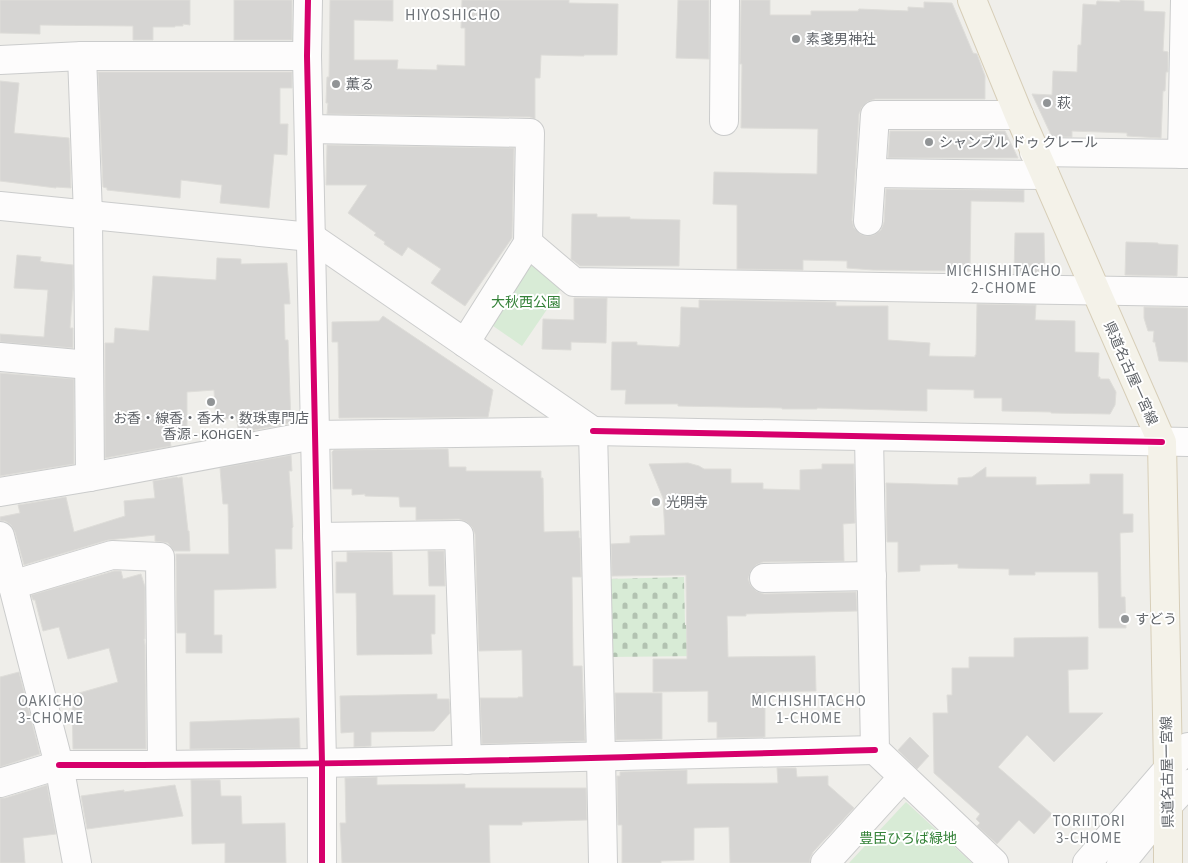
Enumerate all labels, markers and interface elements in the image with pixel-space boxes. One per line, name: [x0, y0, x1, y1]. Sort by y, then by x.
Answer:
district label: HIYOSHICHO: [405, 4, 501, 26]
place label: 素戔男神社: [806, 30, 876, 50]
marker: 素戔男神社: [790, 33, 802, 45]
place label: 薫る: [346, 75, 374, 95]
marker: 薫る: [330, 78, 342, 90]
place label: 萩: [1057, 94, 1071, 114]
marker: 萩: [1041, 97, 1053, 109]
place label: シャンブル ドゥ クレール: [939, 133, 1098, 153]
marker: シャンブル ドゥ クレール: [923, 136, 935, 148]
district label: MICHISHITACHO 2-CHOME: [946, 261, 1062, 299]
park label: 大秋西公園: [491, 293, 561, 313]
street label: 県道名古屋一宮線: [1098, 318, 1162, 429]
marker: お香・線香・香木・数珠専門店 香源 - KOHGEN -: [205, 396, 217, 408]
place label: お香・線香・香木・数珠専門店 香源 - KOHGEN -: [113, 409, 309, 445]
place label: 光明寺: [666, 493, 708, 513]
marker: 光明寺: [650, 496, 662, 508]
place label: すどう: [1135, 610, 1177, 630]
marker: すどう: [1119, 613, 1131, 625]
district label: OAKICHO 3-CHOME: [18, 691, 84, 729]
district label: MICHISHITACHO 1-CHOME: [751, 691, 867, 729]
street label: 県道名古屋一宮線: [1157, 716, 1179, 828]
district label: TORIITORI 3-CHOME: [1052, 811, 1126, 849]
park label: 豊臣ひろば緑地: [859, 829, 957, 849]

